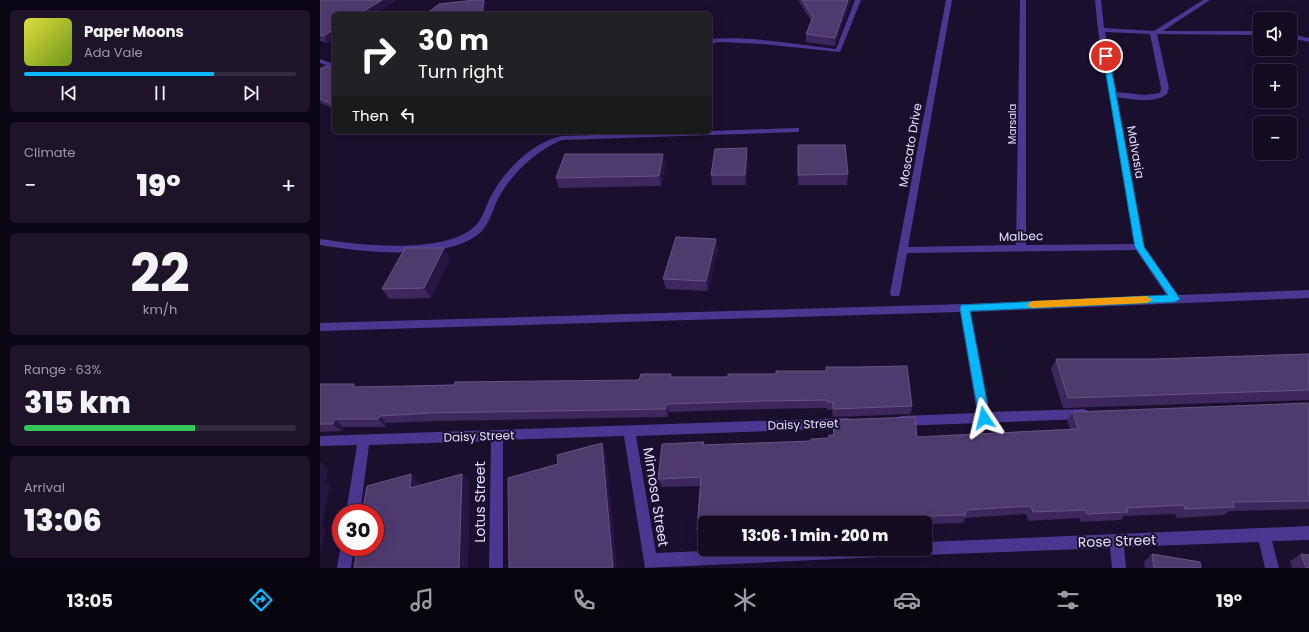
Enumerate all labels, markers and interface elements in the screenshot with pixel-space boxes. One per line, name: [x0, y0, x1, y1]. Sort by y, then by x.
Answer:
map controls: [1253, 12, 1297, 160]
button: sound: [1253, 12, 1297, 56]
text: Paper Moons: [84, 21, 184, 42]
text: 30 m: [418, 21, 489, 60]
icon: right: [352, 28, 404, 80]
pin: [1089, 39, 1123, 73]
text: Ada Vale: [84, 43, 143, 62]
icon: arrive: [1095, 45, 1117, 67]
text: Turn right: [418, 59, 504, 84]
button: +: [1253, 64, 1297, 108]
icon: previous: [58, 82, 80, 104]
icon: pause: [149, 82, 171, 104]
icon: next: [240, 82, 262, 104]
street label: Moscato Drive: [894, 102, 926, 188]
icon: left: [397, 104, 419, 126]
street label: Marsala: [1005, 104, 1020, 144]
text: Then: [352, 105, 389, 126]
button: −: [1253, 116, 1297, 160]
street label: Malvasia: [1123, 124, 1149, 180]
text: Climate: [24, 143, 75, 162]
text: 19°: [136, 164, 181, 207]
text: −: [24, 170, 36, 201]
text: +: [281, 170, 296, 201]
street label: Malbec: [999, 227, 1043, 245]
text: 22: [130, 237, 190, 310]
text: km/h: [143, 300, 177, 319]
text: Range · 63%: [24, 360, 101, 379]
text: 315 km: [24, 381, 131, 424]
position arrow: [963, 397, 1005, 439]
street label: Daisy Street: [767, 414, 839, 434]
street label: Daisy Street: [443, 426, 515, 446]
street label: Mimosa Street: [638, 446, 674, 548]
street label: Lotus Street: [470, 461, 490, 543]
text: Arrival: [24, 478, 65, 497]
text: 13:06: [24, 499, 102, 542]
speed limit sign: 30: [332, 504, 384, 556]
text: 13:06 · 1 min · 200 m: [742, 525, 888, 546]
street label: Rose Street: [1078, 530, 1156, 552]
icon: directions: [247, 586, 275, 614]
icon: music: [408, 586, 436, 614]
icon: phone: [570, 586, 598, 614]
icon: climate: [731, 586, 759, 614]
icon: car: [893, 586, 921, 614]
icon: filters: [1054, 586, 1082, 614]
text: 13:05: [67, 588, 113, 613]
text: 19°: [1216, 588, 1242, 613]

